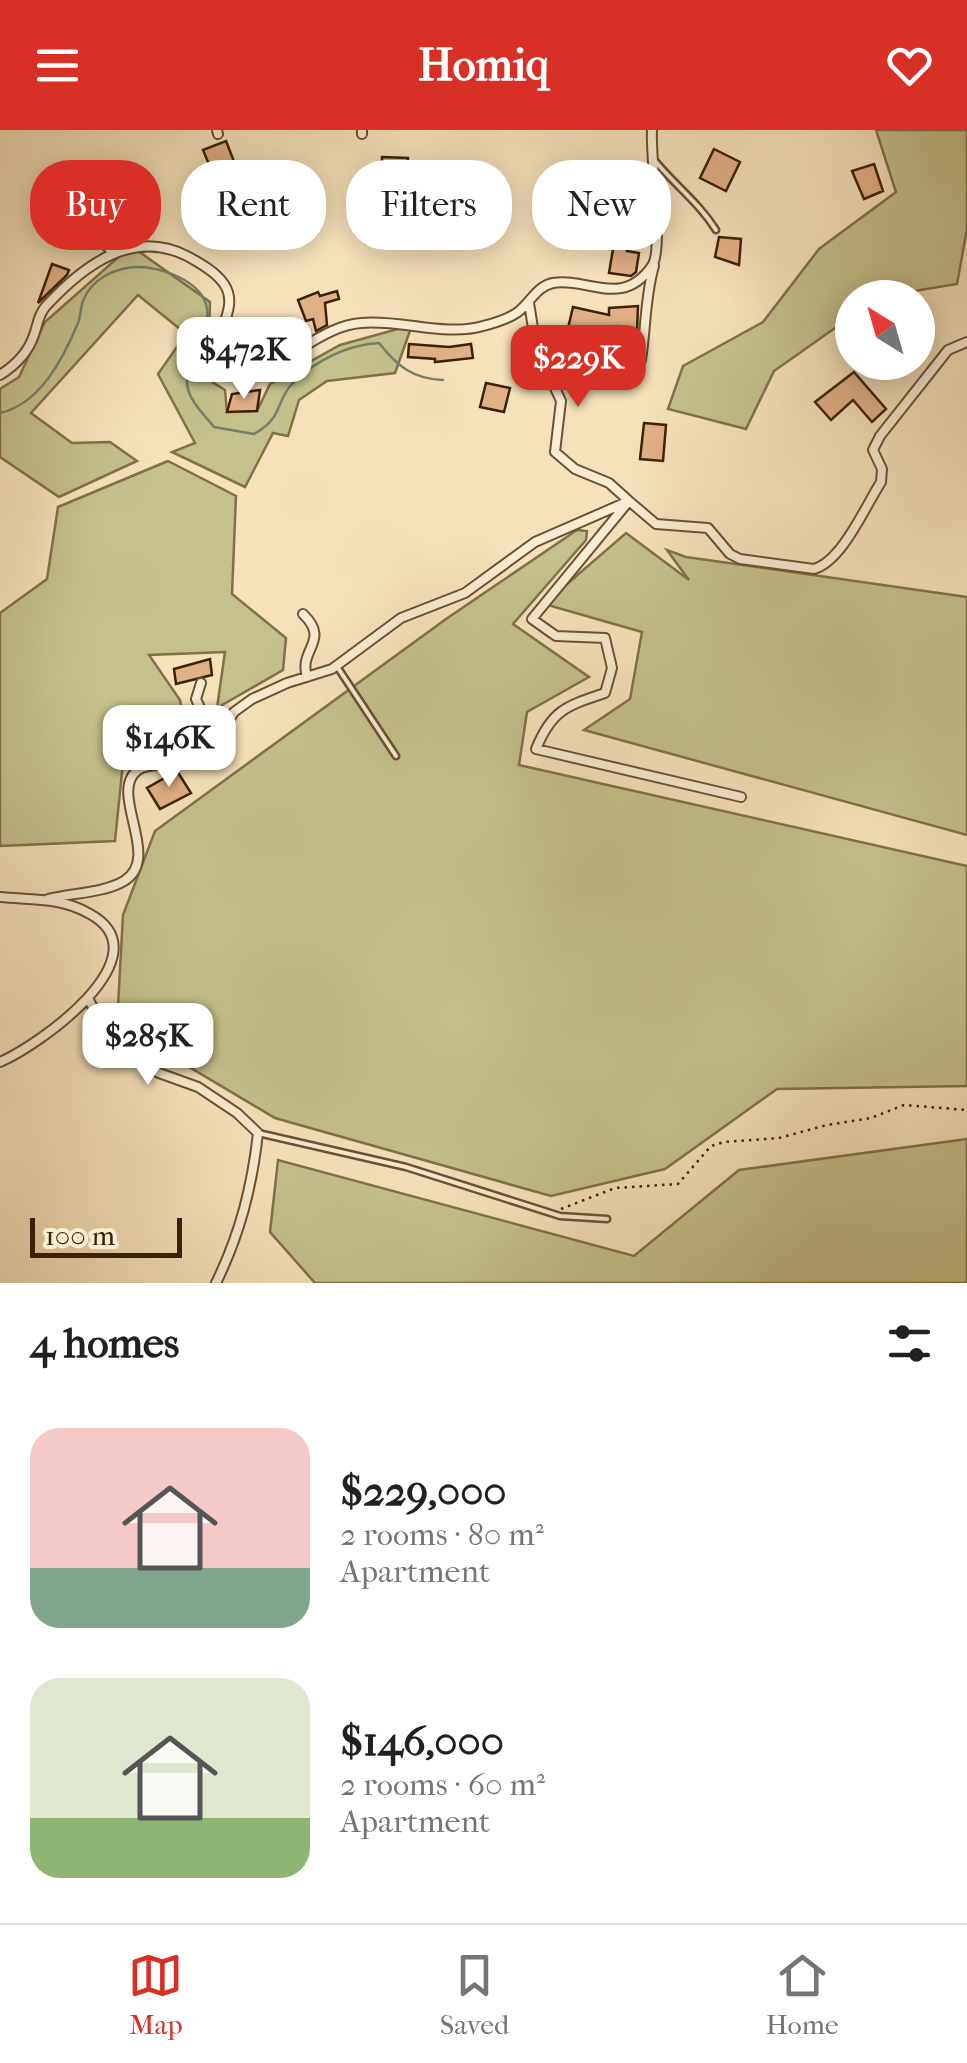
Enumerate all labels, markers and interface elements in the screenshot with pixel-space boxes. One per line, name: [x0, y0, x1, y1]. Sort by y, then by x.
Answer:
icon: menu: [30, 38, 85, 93]
icon: heart: [882, 38, 937, 93]
text: Homiq: [418, 39, 549, 92]
chip: Buy: [30, 160, 161, 250]
chip: Rent: [181, 160, 326, 250]
chip: Filters: [346, 160, 512, 250]
chip: New: [532, 160, 671, 250]
north arrow: [835, 280, 935, 380]
map controls: [835, 280, 935, 380]
pin: $472K: [174, 317, 314, 402]
pin: $229K: [508, 325, 648, 410]
text: $472K: [199, 331, 289, 368]
text: $229K: [533, 339, 623, 376]
pin: $146K: [99, 705, 239, 790]
text: $146K: [125, 719, 213, 756]
pin: $285K: [78, 1003, 218, 1088]
text: $285K: [104, 1017, 192, 1054]
scale bar: [30, 1213, 182, 1258]
text: 100 m: [45, 1219, 115, 1252]
icon: filters: [882, 1316, 937, 1371]
text: 4 homes: [30, 1319, 179, 1368]
text: $229,000: [340, 1467, 507, 1516]
icon: home: [110, 1468, 230, 1588]
text: 2 rooms · 80 m²: [340, 1516, 544, 1553]
text: Apartment: [340, 1553, 490, 1590]
text: $146,000: [340, 1717, 504, 1766]
icon: home: [110, 1718, 230, 1838]
text: 2 rooms · 60 m²: [340, 1766, 545, 1803]
text: Apartment: [340, 1803, 490, 1840]
tab: Map: [128, 1948, 183, 2041]
tab: Saved: [440, 1948, 509, 2041]
tab: Home: [766, 1948, 839, 2041]

